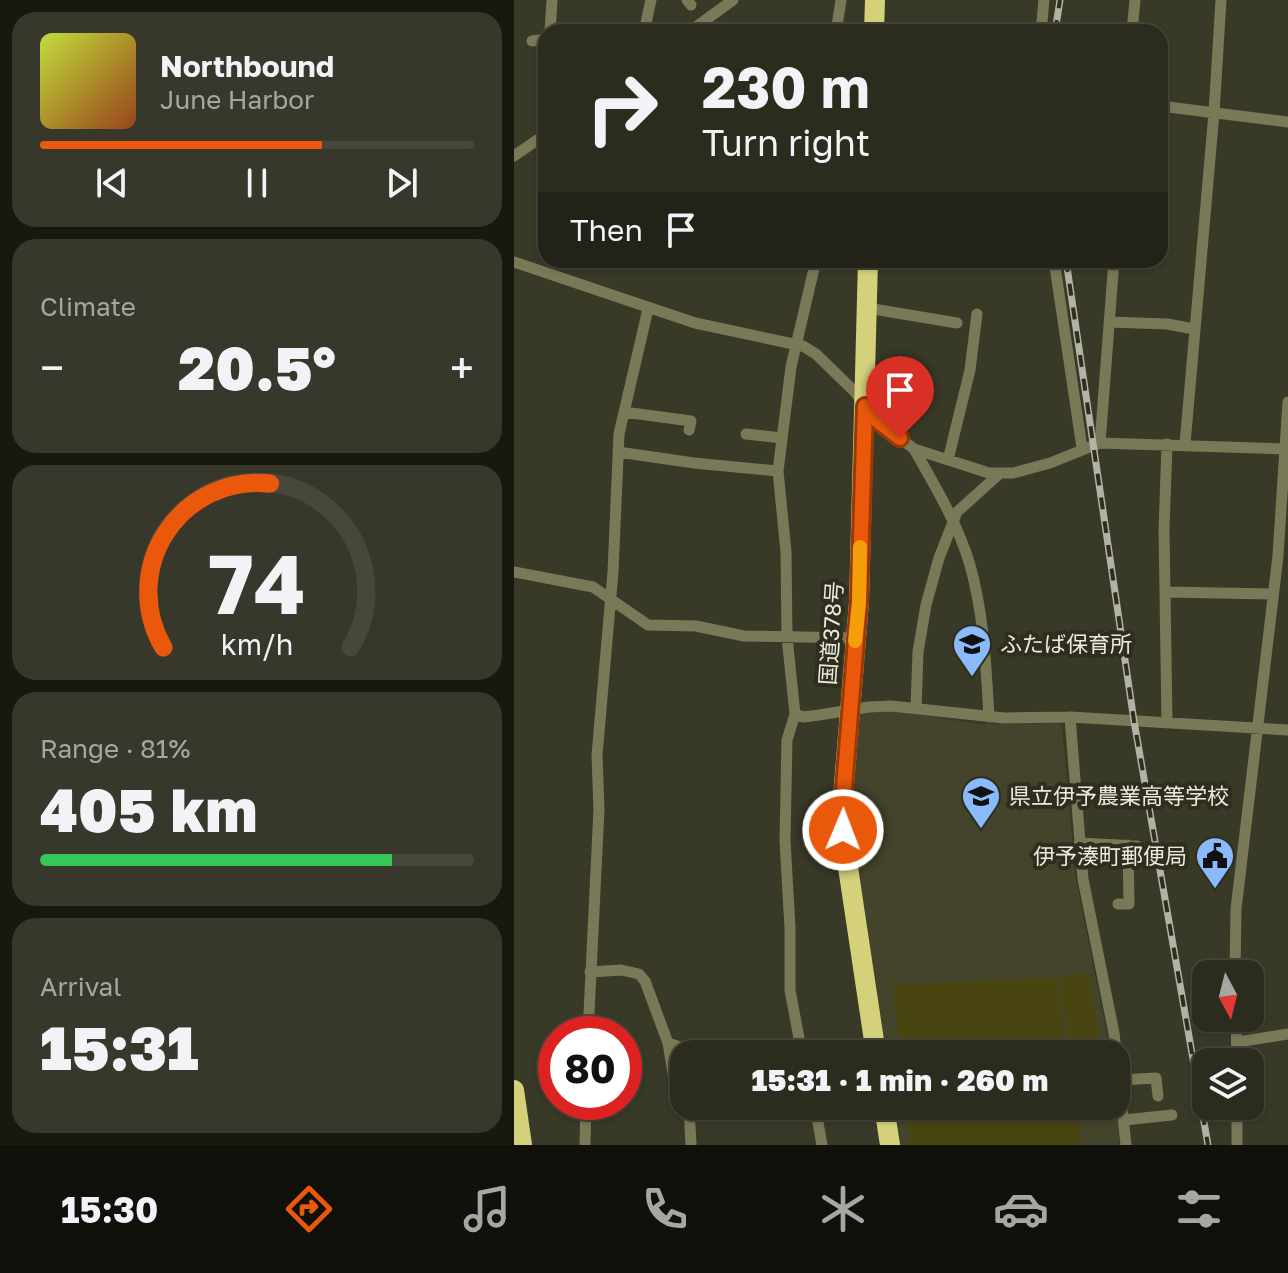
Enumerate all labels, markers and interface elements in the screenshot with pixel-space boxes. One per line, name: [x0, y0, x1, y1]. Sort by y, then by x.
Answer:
text: Northbound: [160, 48, 334, 84]
text: 230 m: [702, 53, 870, 120]
icon: right: [570, 56, 674, 160]
text: June Harbor: [160, 84, 314, 115]
text: Turn right: [702, 121, 870, 164]
icon: previous: [90, 161, 134, 205]
icon: pause: [235, 161, 279, 205]
icon: next: [380, 161, 424, 205]
icon: arrive: [659, 208, 703, 252]
text: Then: [570, 212, 643, 248]
text: Climate: [40, 291, 136, 322]
text: 20.5°: [178, 331, 336, 403]
text: −: [40, 341, 64, 394]
text: +: [450, 341, 474, 394]
pin: [866, 356, 934, 438]
icon: arrive: [878, 368, 922, 412]
text: 74: [208, 532, 306, 632]
street label: 国道378号: [813, 580, 848, 686]
school or university icon: ふたば保育所: [951, 623, 993, 678]
text: km/h: [221, 628, 293, 662]
place label: ふたば保育所: [1000, 630, 1132, 657]
text: Range · 81%: [40, 733, 190, 764]
text: 405 km: [40, 773, 257, 845]
school or university icon: 県立伊予農業高等学校: [960, 775, 1002, 830]
place label: 県立伊予農業高等学校: [1009, 782, 1229, 809]
position arrow: [801, 788, 885, 872]
public building icon: 伊予湊町郵便局: [1194, 835, 1236, 890]
place label: 伊予湊町郵便局: [1033, 842, 1187, 869]
north arrow: [1192, 960, 1264, 1032]
map controls: [1192, 960, 1264, 1120]
text: Arrival: [40, 971, 121, 1002]
text: 15:31: [40, 1011, 199, 1083]
speed limit sign: 80: [538, 1016, 642, 1120]
button: layers: [1192, 1048, 1264, 1120]
text: 15:31 · 1 min · 260 m: [752, 1062, 1048, 1098]
icon: directions: [281, 1181, 337, 1237]
icon: music: [459, 1181, 515, 1237]
icon: phone: [637, 1181, 693, 1237]
icon: climate: [815, 1181, 871, 1237]
icon: car: [993, 1181, 1049, 1237]
icon: filters: [1171, 1181, 1227, 1237]
text: 15:30: [61, 1188, 158, 1231]

